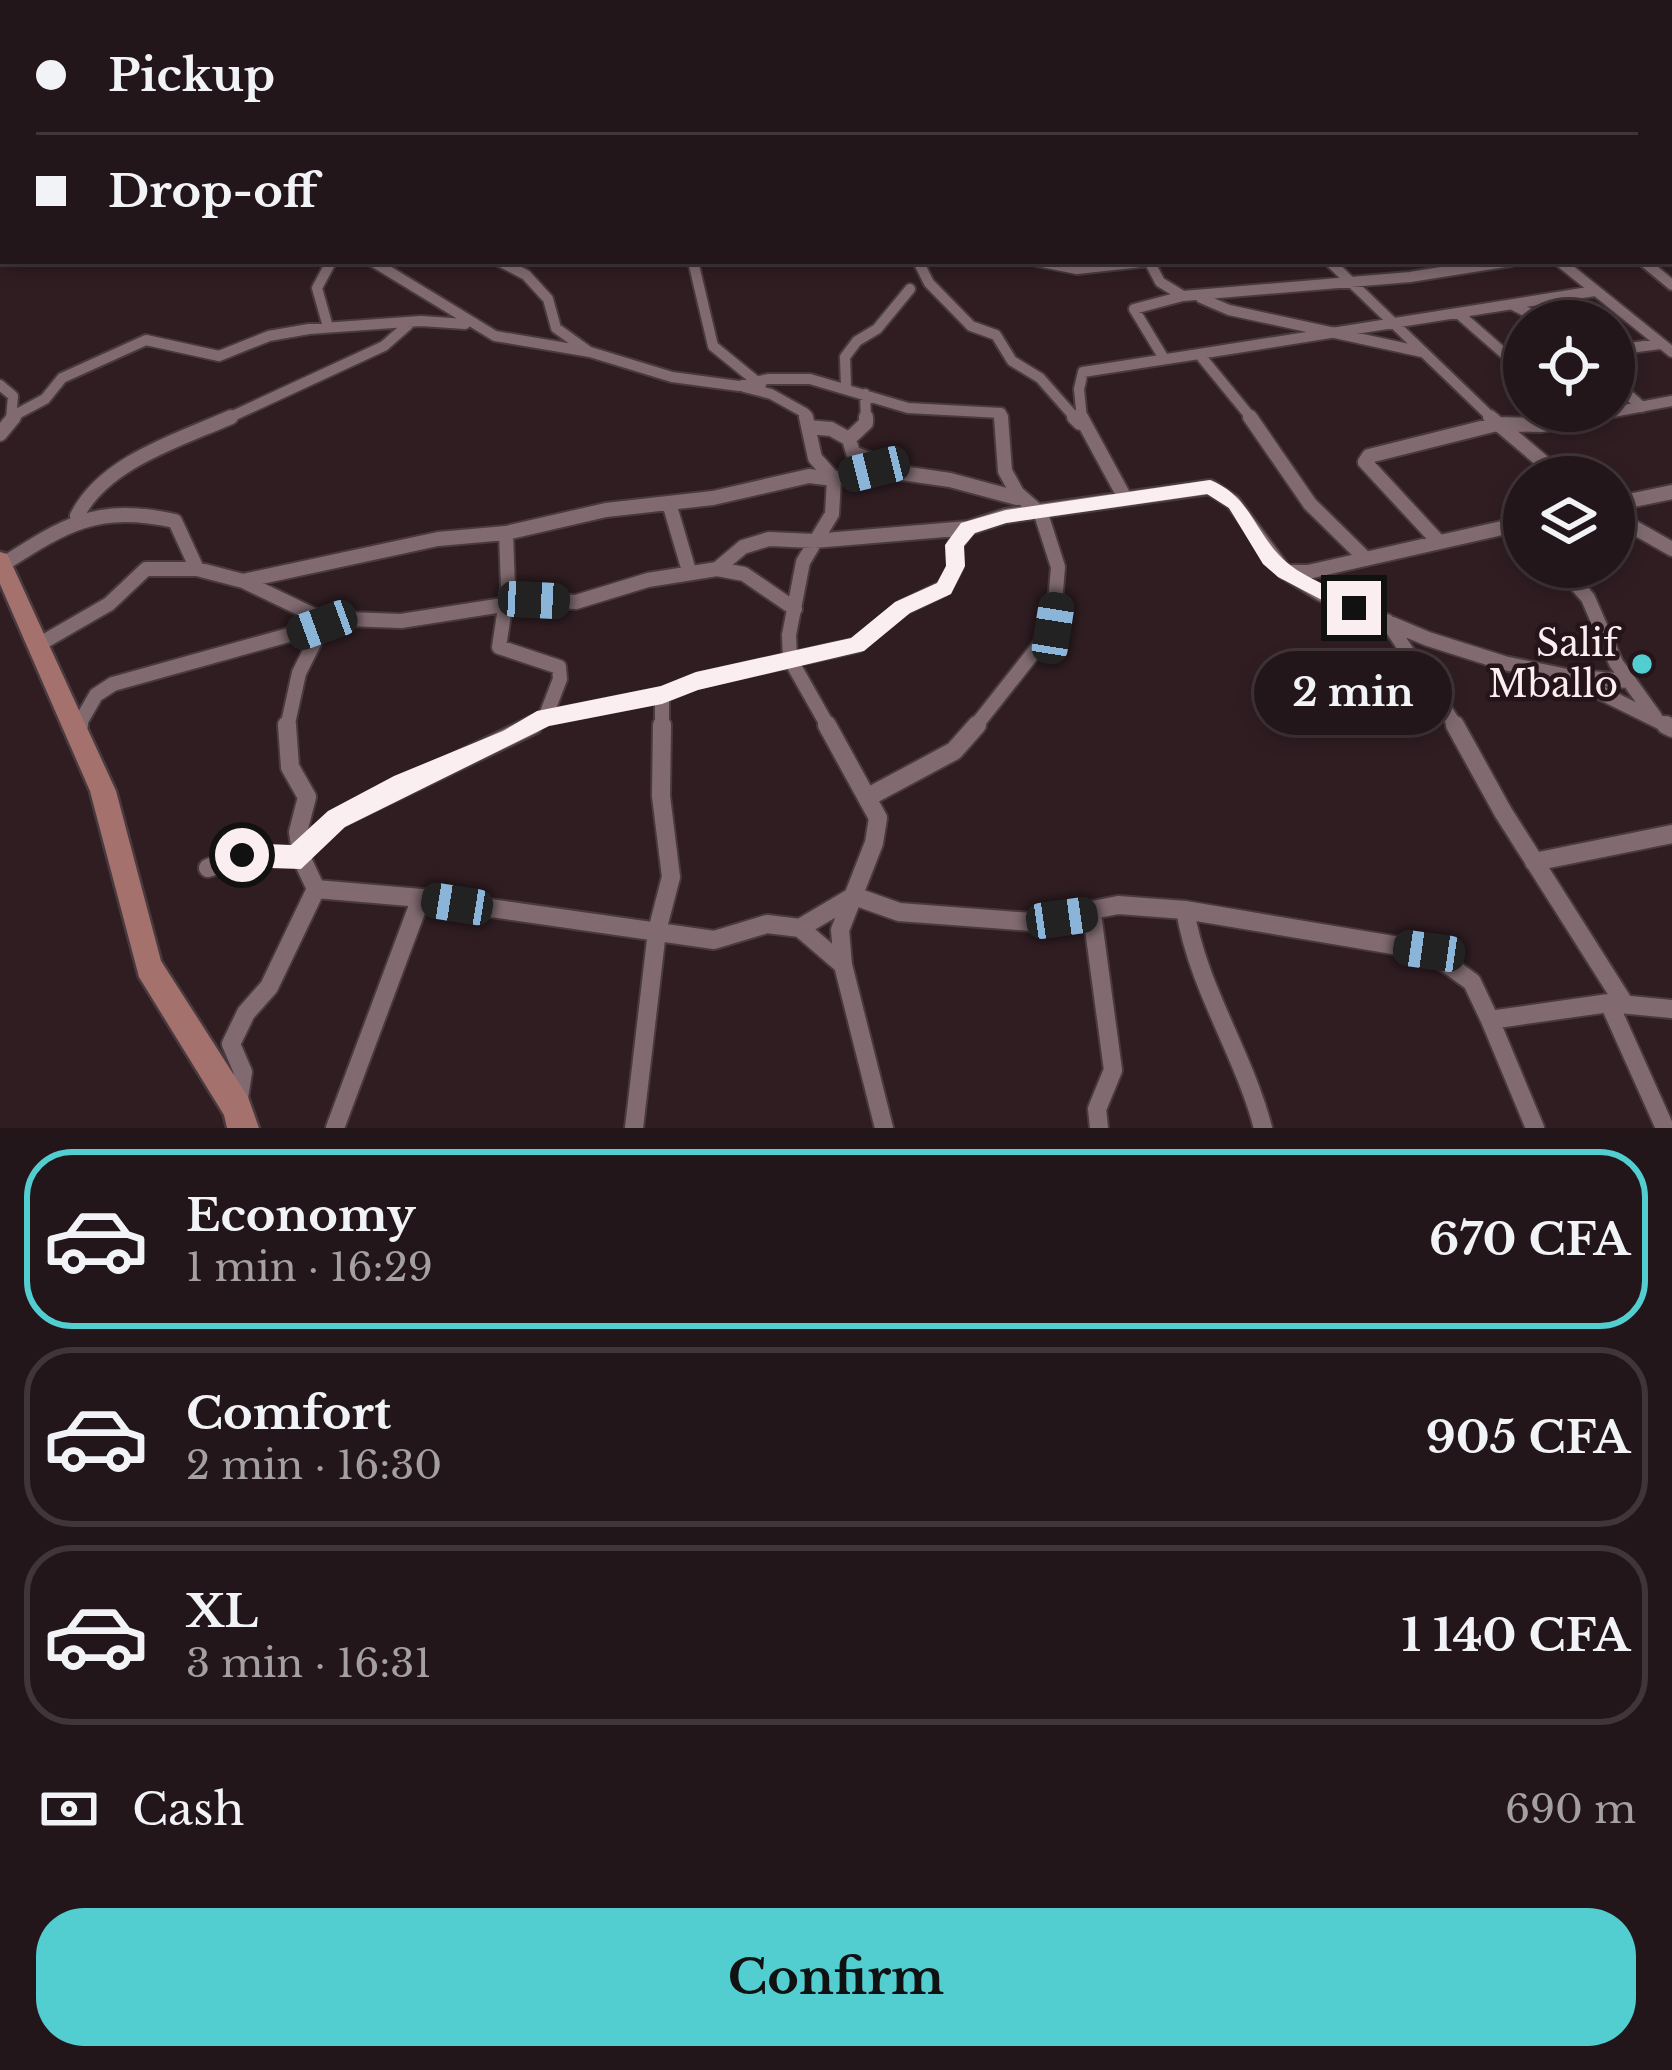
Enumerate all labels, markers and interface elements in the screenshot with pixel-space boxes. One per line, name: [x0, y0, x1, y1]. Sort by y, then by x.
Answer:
text: Pickup: [108, 47, 275, 103]
text: Drop-off: [108, 163, 318, 219]
map controls: [1503, 300, 1635, 588]
button: locate: [1503, 300, 1635, 432]
car: [835, 443, 913, 495]
button: layers: [1503, 456, 1635, 588]
car: [497, 580, 571, 620]
route end: [1327, 581, 1381, 635]
car: [1030, 590, 1076, 666]
car: [282, 596, 362, 654]
place label: Salif Mballo: [1488, 621, 1622, 707]
callout: 2 min: [1255, 650, 1453, 734]
marker: Salif Mballo: [1629, 651, 1655, 677]
text: 2 min: [1292, 668, 1414, 717]
route start: [215, 828, 269, 882]
car: [419, 881, 495, 927]
car: [1024, 895, 1100, 941]
car: [1391, 928, 1467, 974]
icon: car: [42, 1185, 150, 1293]
text: Economy: [186, 1187, 416, 1243]
text: 670 CFA: [1429, 1211, 1630, 1267]
text: 1 min · 16:29: [186, 1243, 433, 1292]
icon: car: [42, 1383, 150, 1491]
text: Comfort: [186, 1385, 391, 1441]
text: 905 CFA: [1426, 1409, 1630, 1465]
text: 2 min · 16:30: [186, 1441, 442, 1490]
icon: car: [42, 1581, 150, 1689]
text: XL: [186, 1583, 258, 1639]
text: 1 140 CFA: [1402, 1607, 1630, 1663]
text: 3 min · 16:31: [186, 1639, 432, 1688]
icon: cash: [36, 1776, 102, 1842]
text: Cash: [132, 1781, 244, 1837]
text: 690 m: [1505, 1785, 1636, 1834]
button: Confirm: [36, 1908, 1636, 2046]

